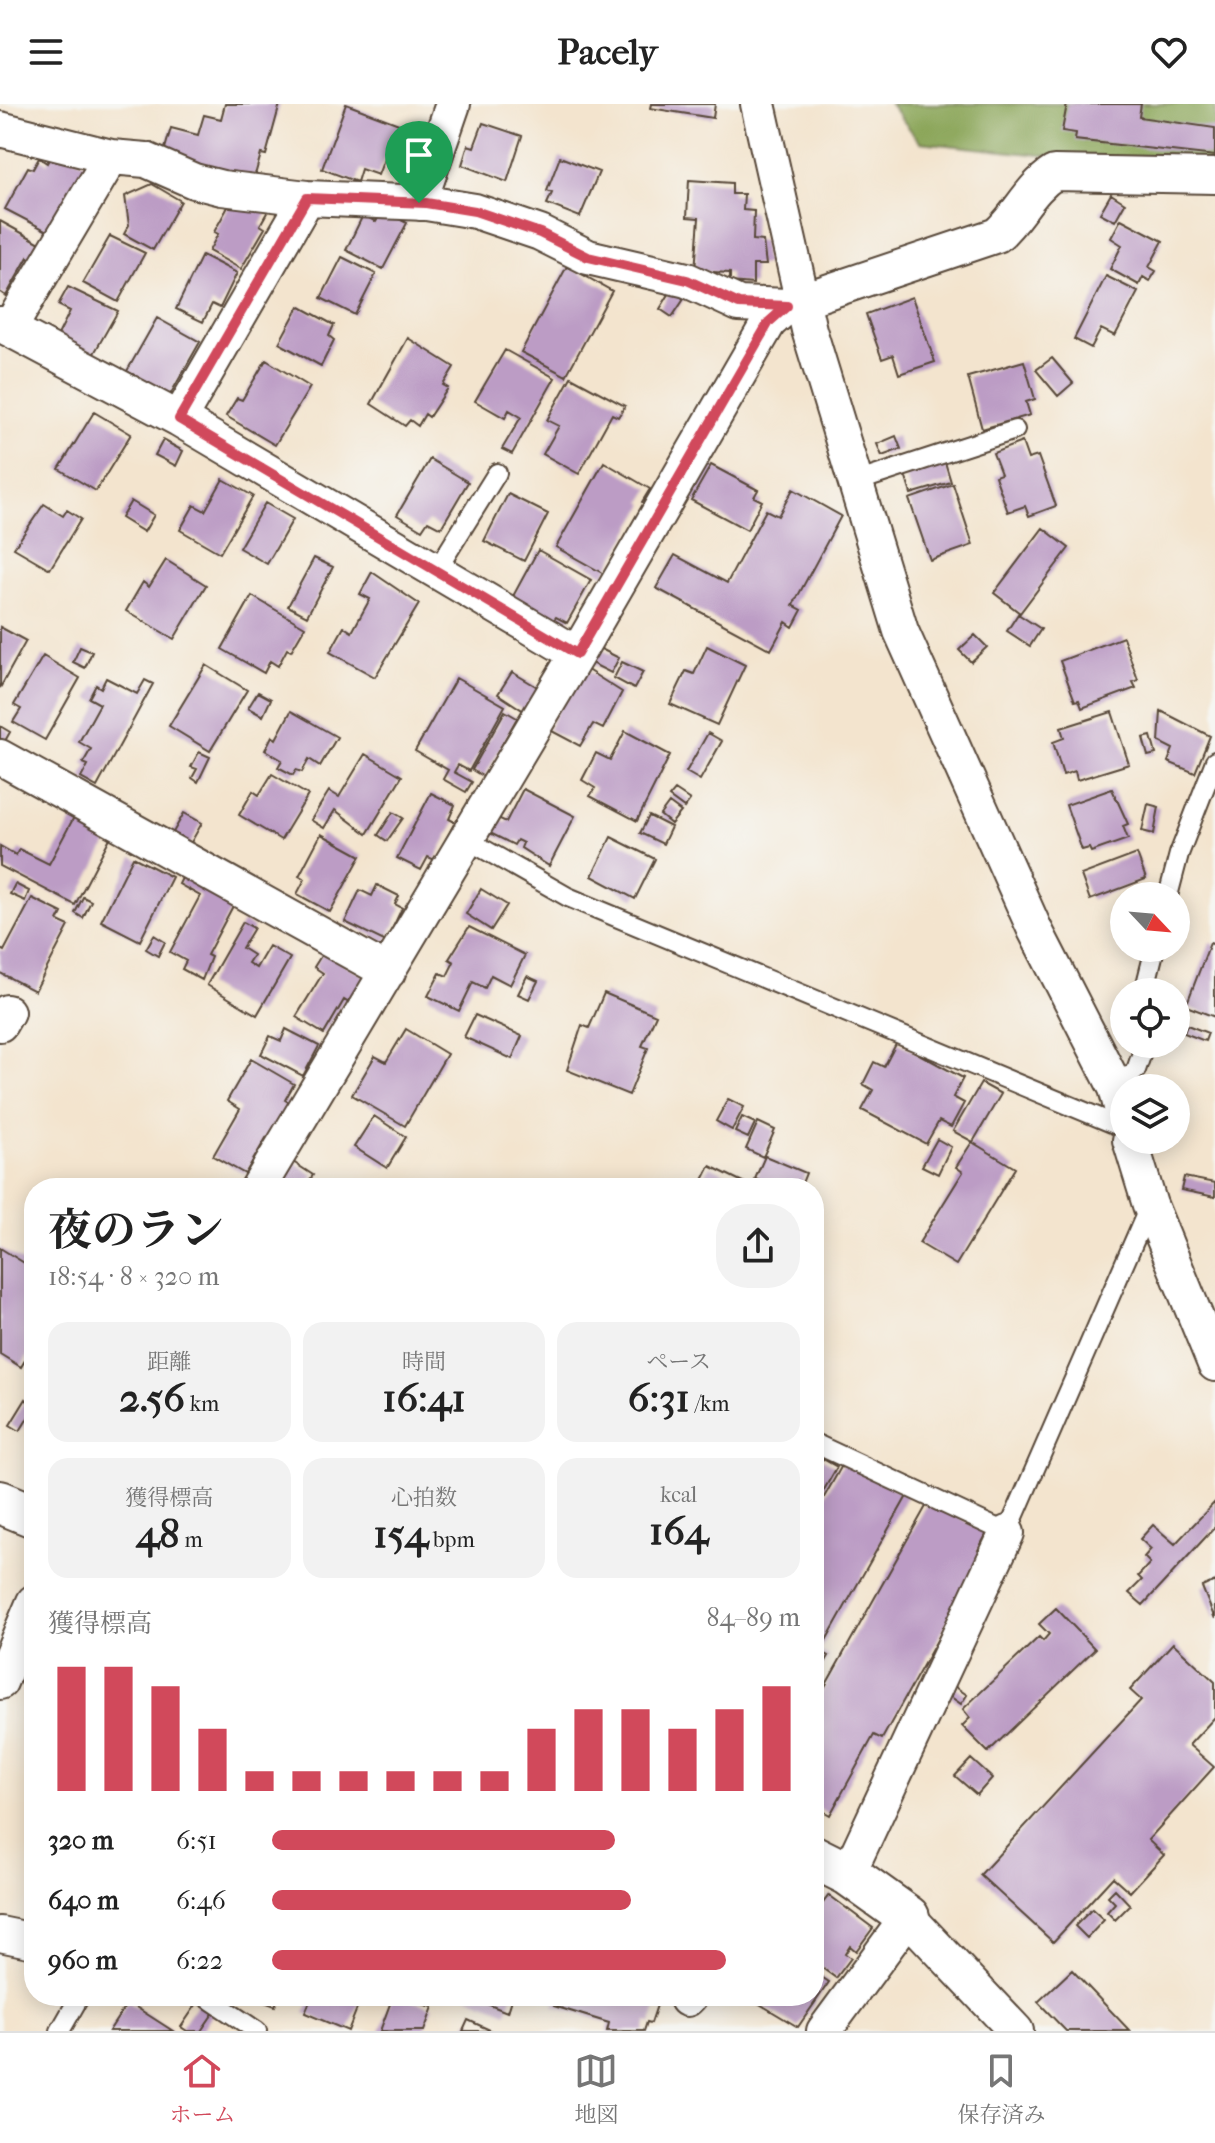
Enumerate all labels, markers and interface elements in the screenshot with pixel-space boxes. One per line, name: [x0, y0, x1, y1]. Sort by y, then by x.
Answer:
icon: menu: [24, 30, 68, 74]
icon: heart: [1147, 30, 1191, 74]
text: Pacely: [558, 31, 657, 73]
pin: [385, 121, 453, 203]
icon: arrive: [397, 133, 441, 177]
north arrow: [1110, 882, 1190, 962]
map controls: [1110, 882, 1190, 1154]
button: locate: [1110, 978, 1190, 1058]
button: layers: [1110, 1074, 1190, 1154]
button: share: [716, 1204, 800, 1288]
text: 夜のラン: [48, 1205, 224, 1256]
text: 18:54 · 8 × 320 m: [48, 1261, 219, 1292]
text: 距離: [147, 1349, 191, 1375]
text: 時間: [402, 1349, 446, 1375]
text: ペース: [646, 1349, 711, 1375]
text: 2.56: [119, 1375, 185, 1421]
text: 16:41: [382, 1375, 466, 1421]
text: 6:31: [628, 1375, 690, 1421]
text: km: [185, 1391, 219, 1417]
text: /km: [690, 1391, 730, 1417]
text: kcal: [660, 1482, 697, 1508]
text: 獲得標高: [125, 1485, 213, 1511]
text: 心拍数: [391, 1485, 457, 1511]
text: 164: [649, 1508, 708, 1554]
text: 48: [136, 1511, 180, 1557]
text: 154: [373, 1511, 428, 1557]
text: m: [180, 1527, 203, 1553]
text: bpm: [428, 1527, 475, 1553]
text: 84–89 m: [706, 1602, 800, 1633]
text: 獲得標高: [48, 1608, 152, 1639]
text: 320 m: [48, 1825, 114, 1856]
text: 6:51: [176, 1825, 217, 1856]
text: 640 m: [48, 1885, 119, 1916]
text: 6:46: [176, 1885, 226, 1916]
text: 960 m: [48, 1945, 117, 1976]
text: 6:22: [176, 1945, 223, 1976]
tab: ホーム: [169, 2049, 236, 2128]
tab: 地図: [574, 2049, 619, 2128]
tab: 保存済み: [957, 2049, 1046, 2128]

